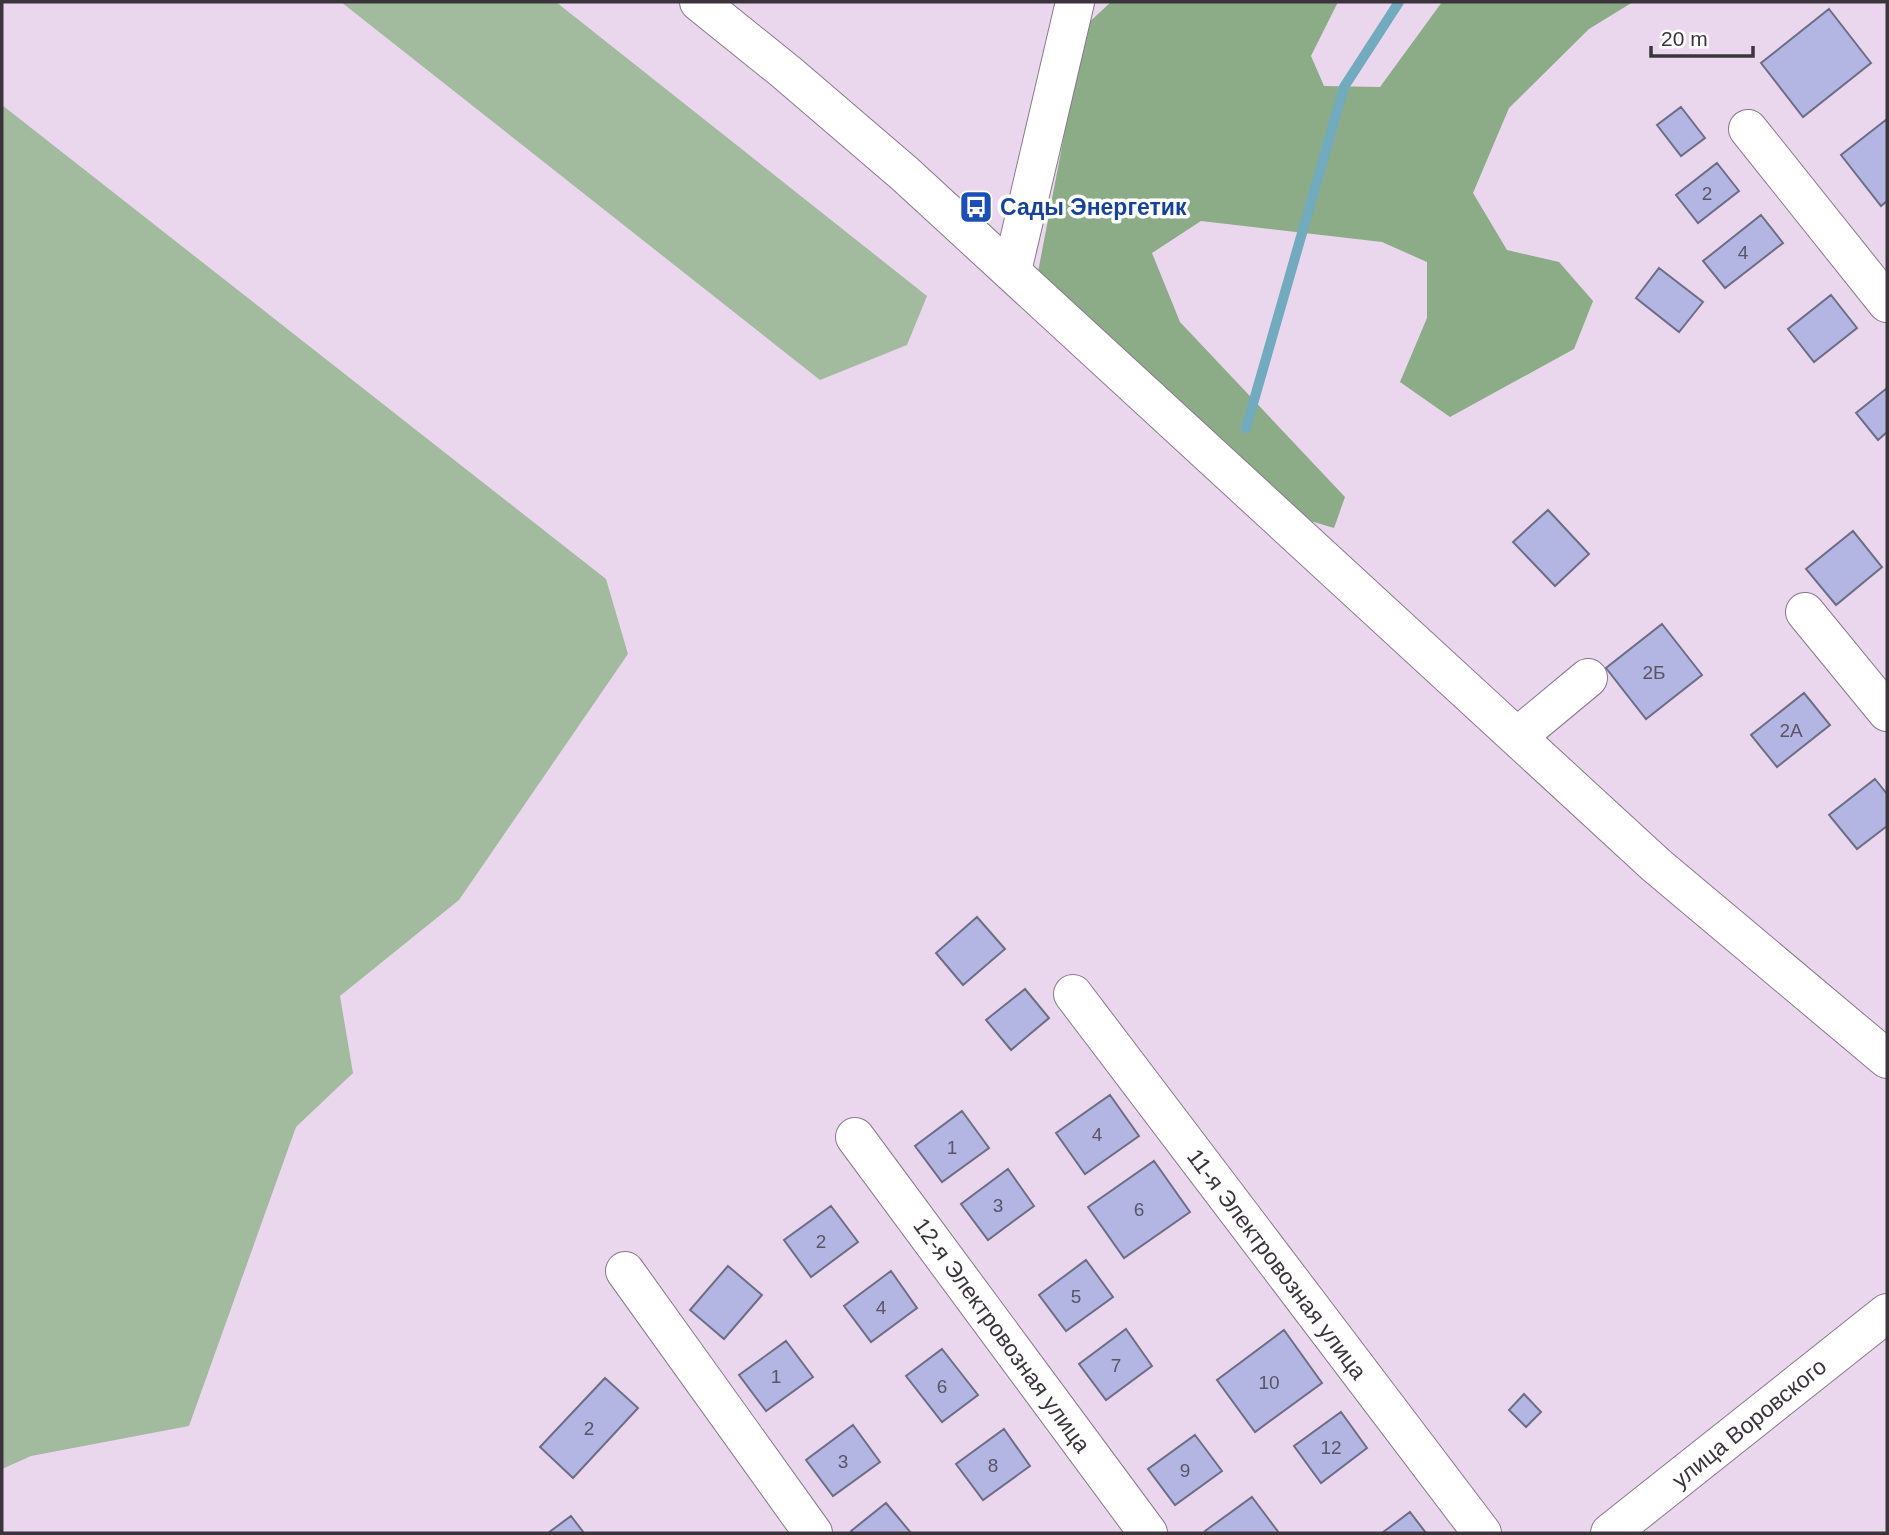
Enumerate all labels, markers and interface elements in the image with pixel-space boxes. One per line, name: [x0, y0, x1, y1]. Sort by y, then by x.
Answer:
scale bar: [1651, 14, 1752, 58]
text: 20 m: [1661, 27, 1708, 50]
house number: 2: [1702, 183, 1712, 204]
bus stop icon: Сады Энергетик: [957, 188, 995, 226]
place label: Сады Энергетик: [1000, 194, 1187, 220]
house number: 4: [1738, 242, 1749, 263]
house number: 2Б: [1642, 662, 1666, 683]
house number: 2А: [1779, 720, 1803, 741]
house number: 4: [1092, 1124, 1103, 1145]
house number: 1: [947, 1137, 957, 1158]
street label: 11-я Электровозная улица: [1182, 1144, 1372, 1384]
house number: 3: [993, 1195, 1003, 1216]
house number: 6: [1134, 1199, 1144, 1220]
street label: 12-я Электровозная улица: [908, 1213, 1096, 1457]
house number: 2: [816, 1231, 826, 1252]
house number: 5: [1071, 1286, 1081, 1307]
house number: 4: [876, 1297, 887, 1318]
street label: улица Воровского: [1667, 1353, 1831, 1493]
house number: 7: [1111, 1355, 1121, 1376]
house number: 1: [771, 1366, 781, 1387]
house number: 10: [1258, 1372, 1280, 1393]
house number: 6: [937, 1376, 947, 1397]
house number: 2: [584, 1418, 594, 1439]
house number: 12: [1320, 1437, 1342, 1458]
house number: 3: [838, 1451, 848, 1472]
house number: 8: [988, 1455, 998, 1476]
house number: 9: [1180, 1460, 1190, 1481]

